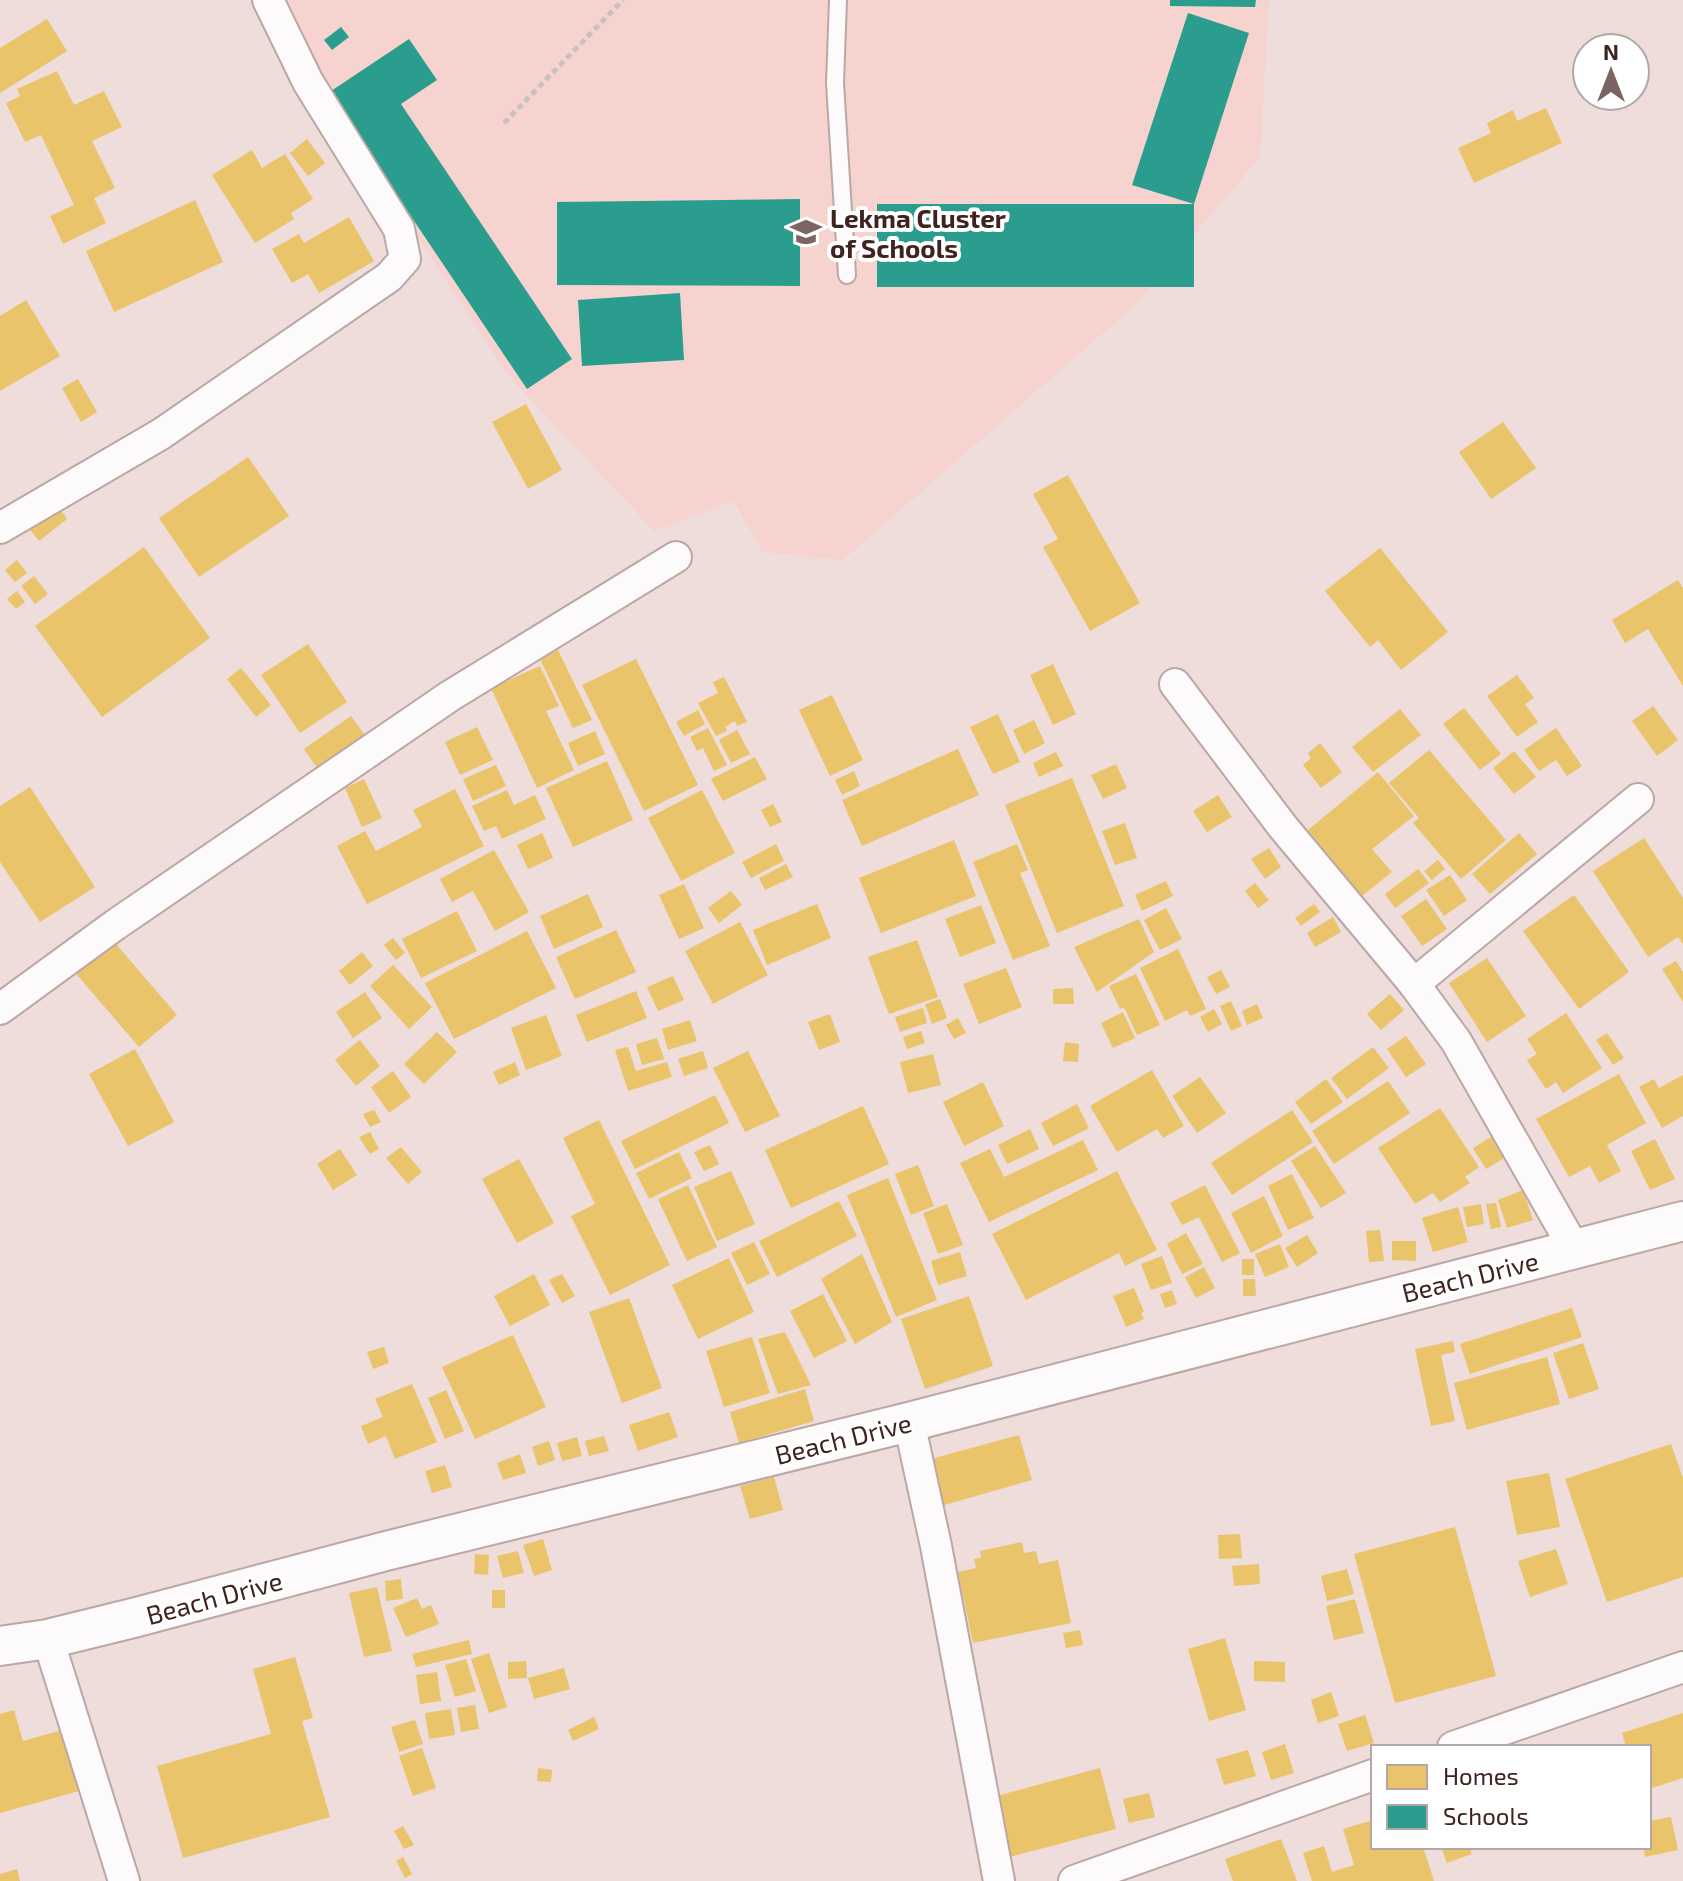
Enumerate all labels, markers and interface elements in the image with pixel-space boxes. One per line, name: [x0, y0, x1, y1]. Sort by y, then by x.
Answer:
north arrow: [1571, 32, 1651, 112]
text: N: [1603, 38, 1619, 64]
place label: Lekma Cluster of Schools: [830, 202, 1006, 263]
school or university icon: Lekma Cluster of Schools: [789, 215, 823, 249]
street label: Beach Drive: [1398, 1244, 1542, 1308]
street label: Beach Drive: [771, 1406, 915, 1470]
street label: Beach Drive: [143, 1564, 285, 1630]
legend: [1371, 1745, 1651, 1849]
text: Homes: [1443, 1761, 1519, 1790]
text: Schools: [1443, 1801, 1529, 1830]

